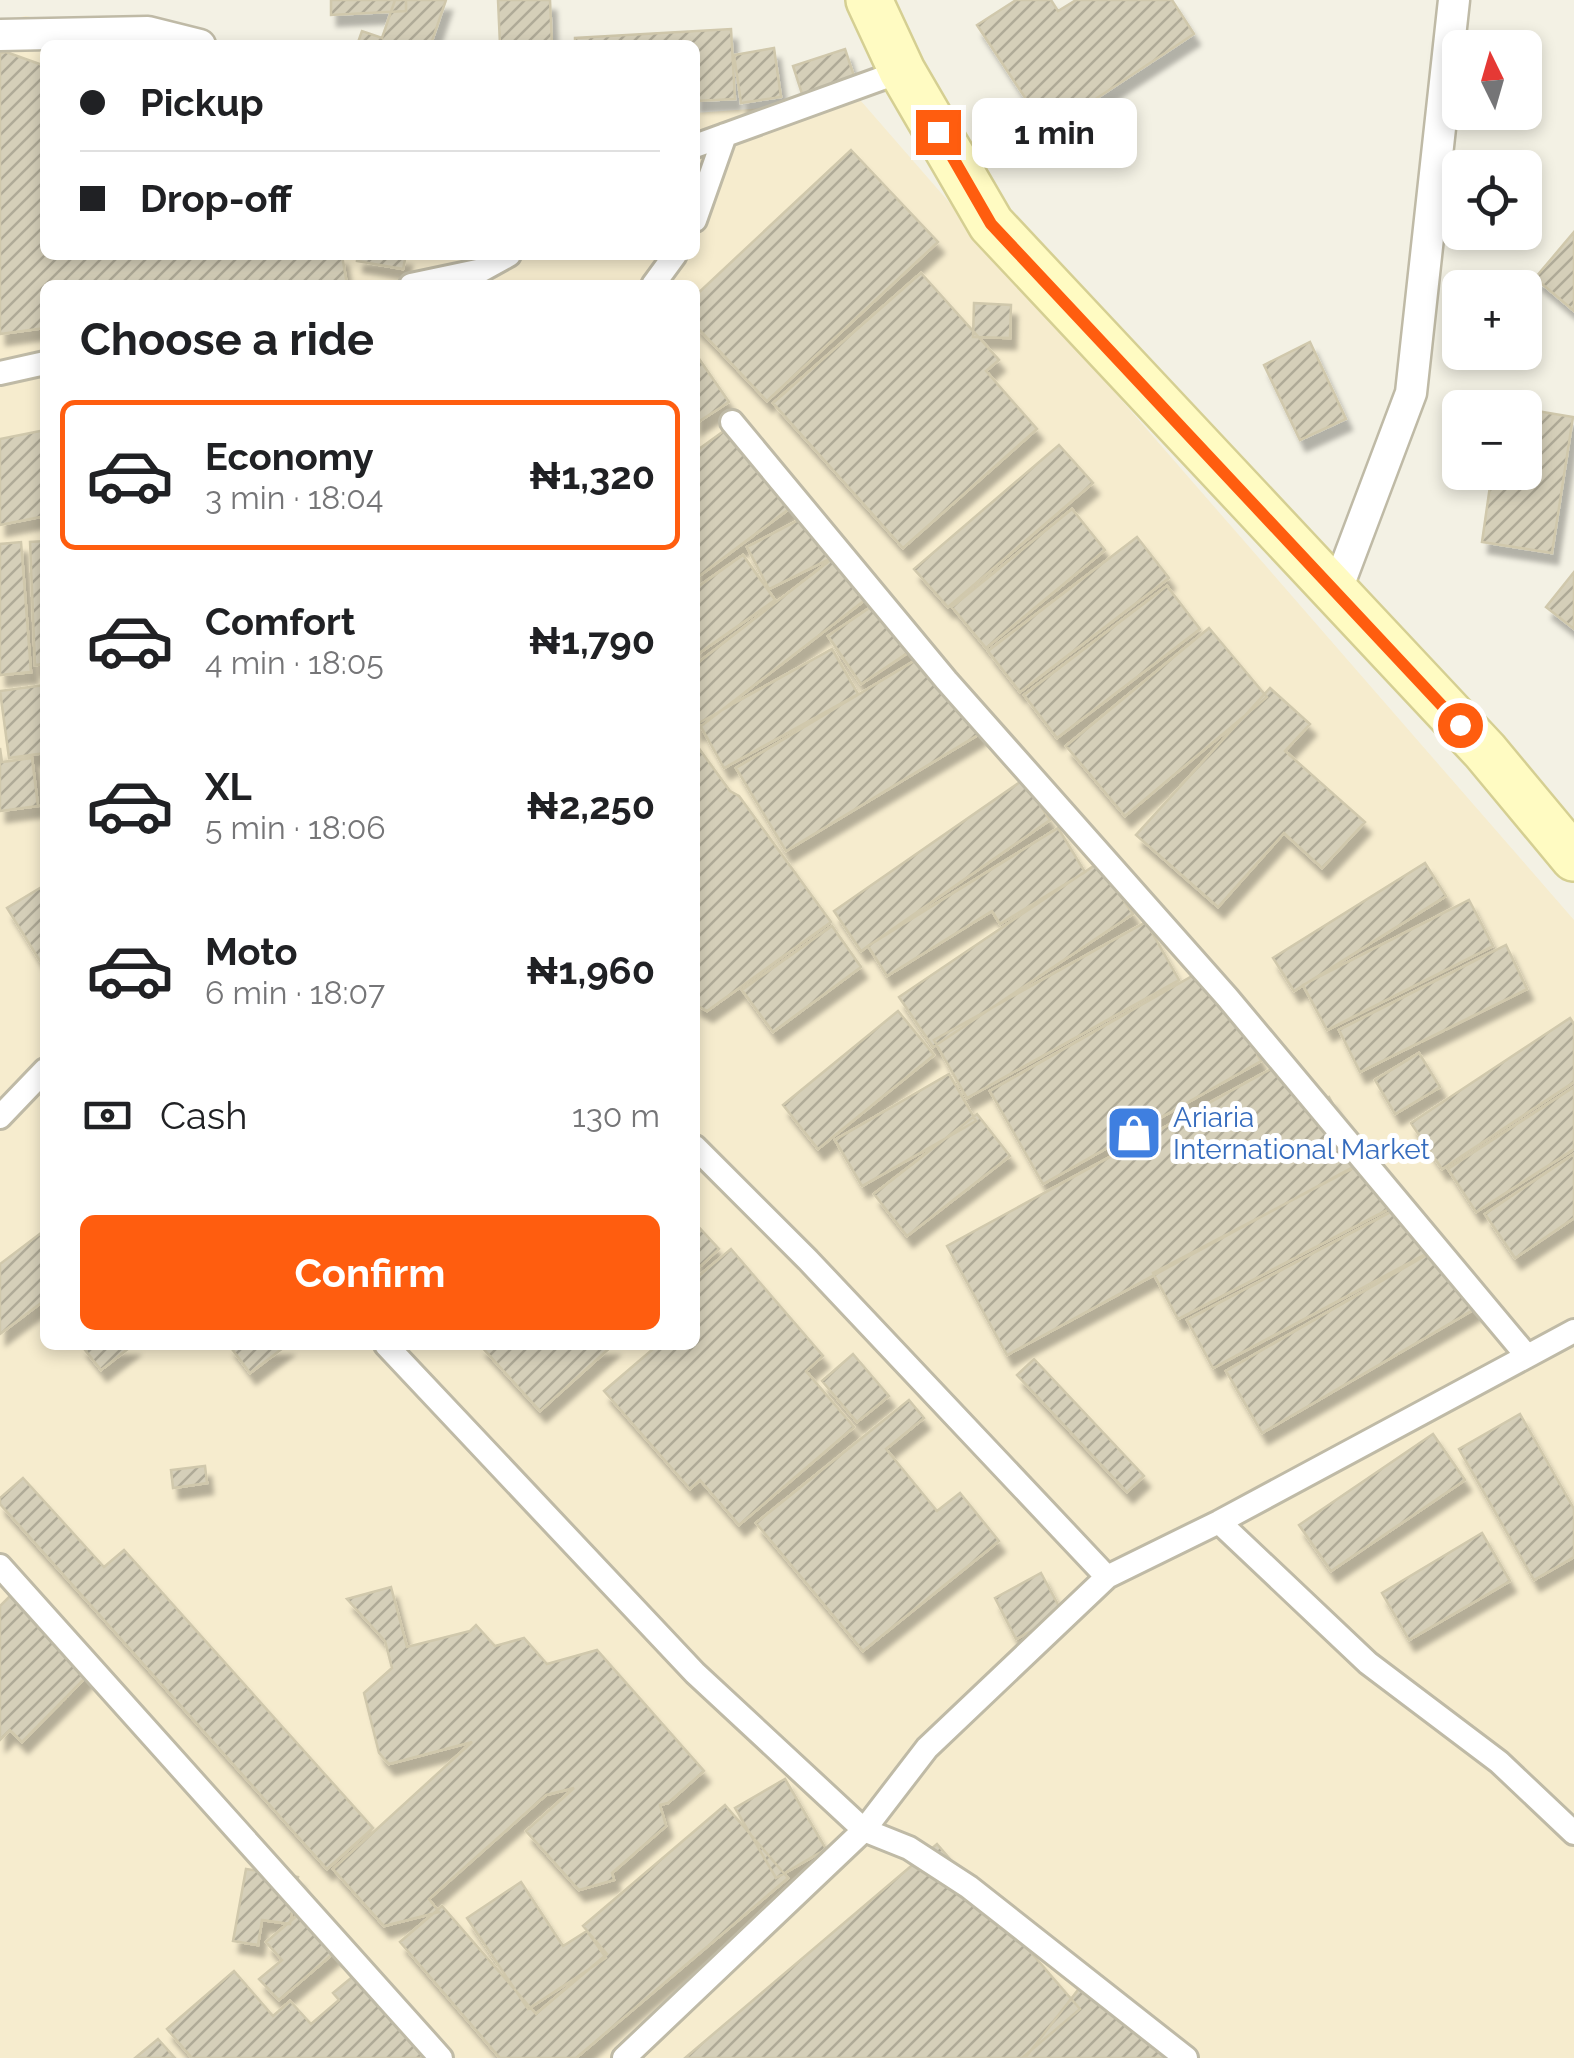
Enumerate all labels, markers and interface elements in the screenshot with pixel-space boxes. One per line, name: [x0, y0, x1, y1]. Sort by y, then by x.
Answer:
north arrow: [1442, 30, 1542, 130]
map controls: [1442, 30, 1542, 490]
text: Pickup: [140, 80, 264, 125]
callout: 1 min: [973, 97, 1138, 167]
route end: [916, 110, 961, 155]
text: 1 min: [1014, 114, 1095, 151]
button: locate: [1442, 150, 1542, 250]
text: Drop-off: [140, 176, 292, 221]
button: +: [1442, 270, 1542, 370]
text: Choose a ride: [80, 313, 374, 366]
button: −: [1442, 390, 1542, 490]
icon: car: [85, 430, 175, 520]
text: Economy: [205, 434, 374, 479]
text: ₦1,320: [529, 453, 655, 498]
text: 3 min · 18:04: [205, 479, 383, 516]
icon: car: [85, 595, 175, 685]
text: Comfort: [205, 599, 355, 644]
text: ₦1,790: [528, 618, 655, 663]
text: 4 min · 18:05: [205, 644, 384, 681]
route start: [1438, 703, 1483, 748]
icon: car: [85, 760, 175, 850]
text: XL: [205, 764, 252, 809]
text: ₦2,250: [526, 783, 655, 828]
text: 5 min · 18:06: [205, 809, 386, 846]
icon: car: [85, 925, 175, 1015]
text: Moto: [205, 929, 298, 974]
text: ₦1,960: [526, 948, 655, 993]
text: 6 min · 18:07: [205, 974, 385, 1011]
icon: cash: [80, 1088, 135, 1143]
text: Cash: [160, 1093, 247, 1138]
text: 130 m: [572, 1097, 660, 1134]
place label: Ariaria International Market: [1173, 1101, 1431, 1166]
shop icon: Ariaria International Market: [1104, 1103, 1164, 1163]
button: Confirm: [80, 1215, 660, 1330]

